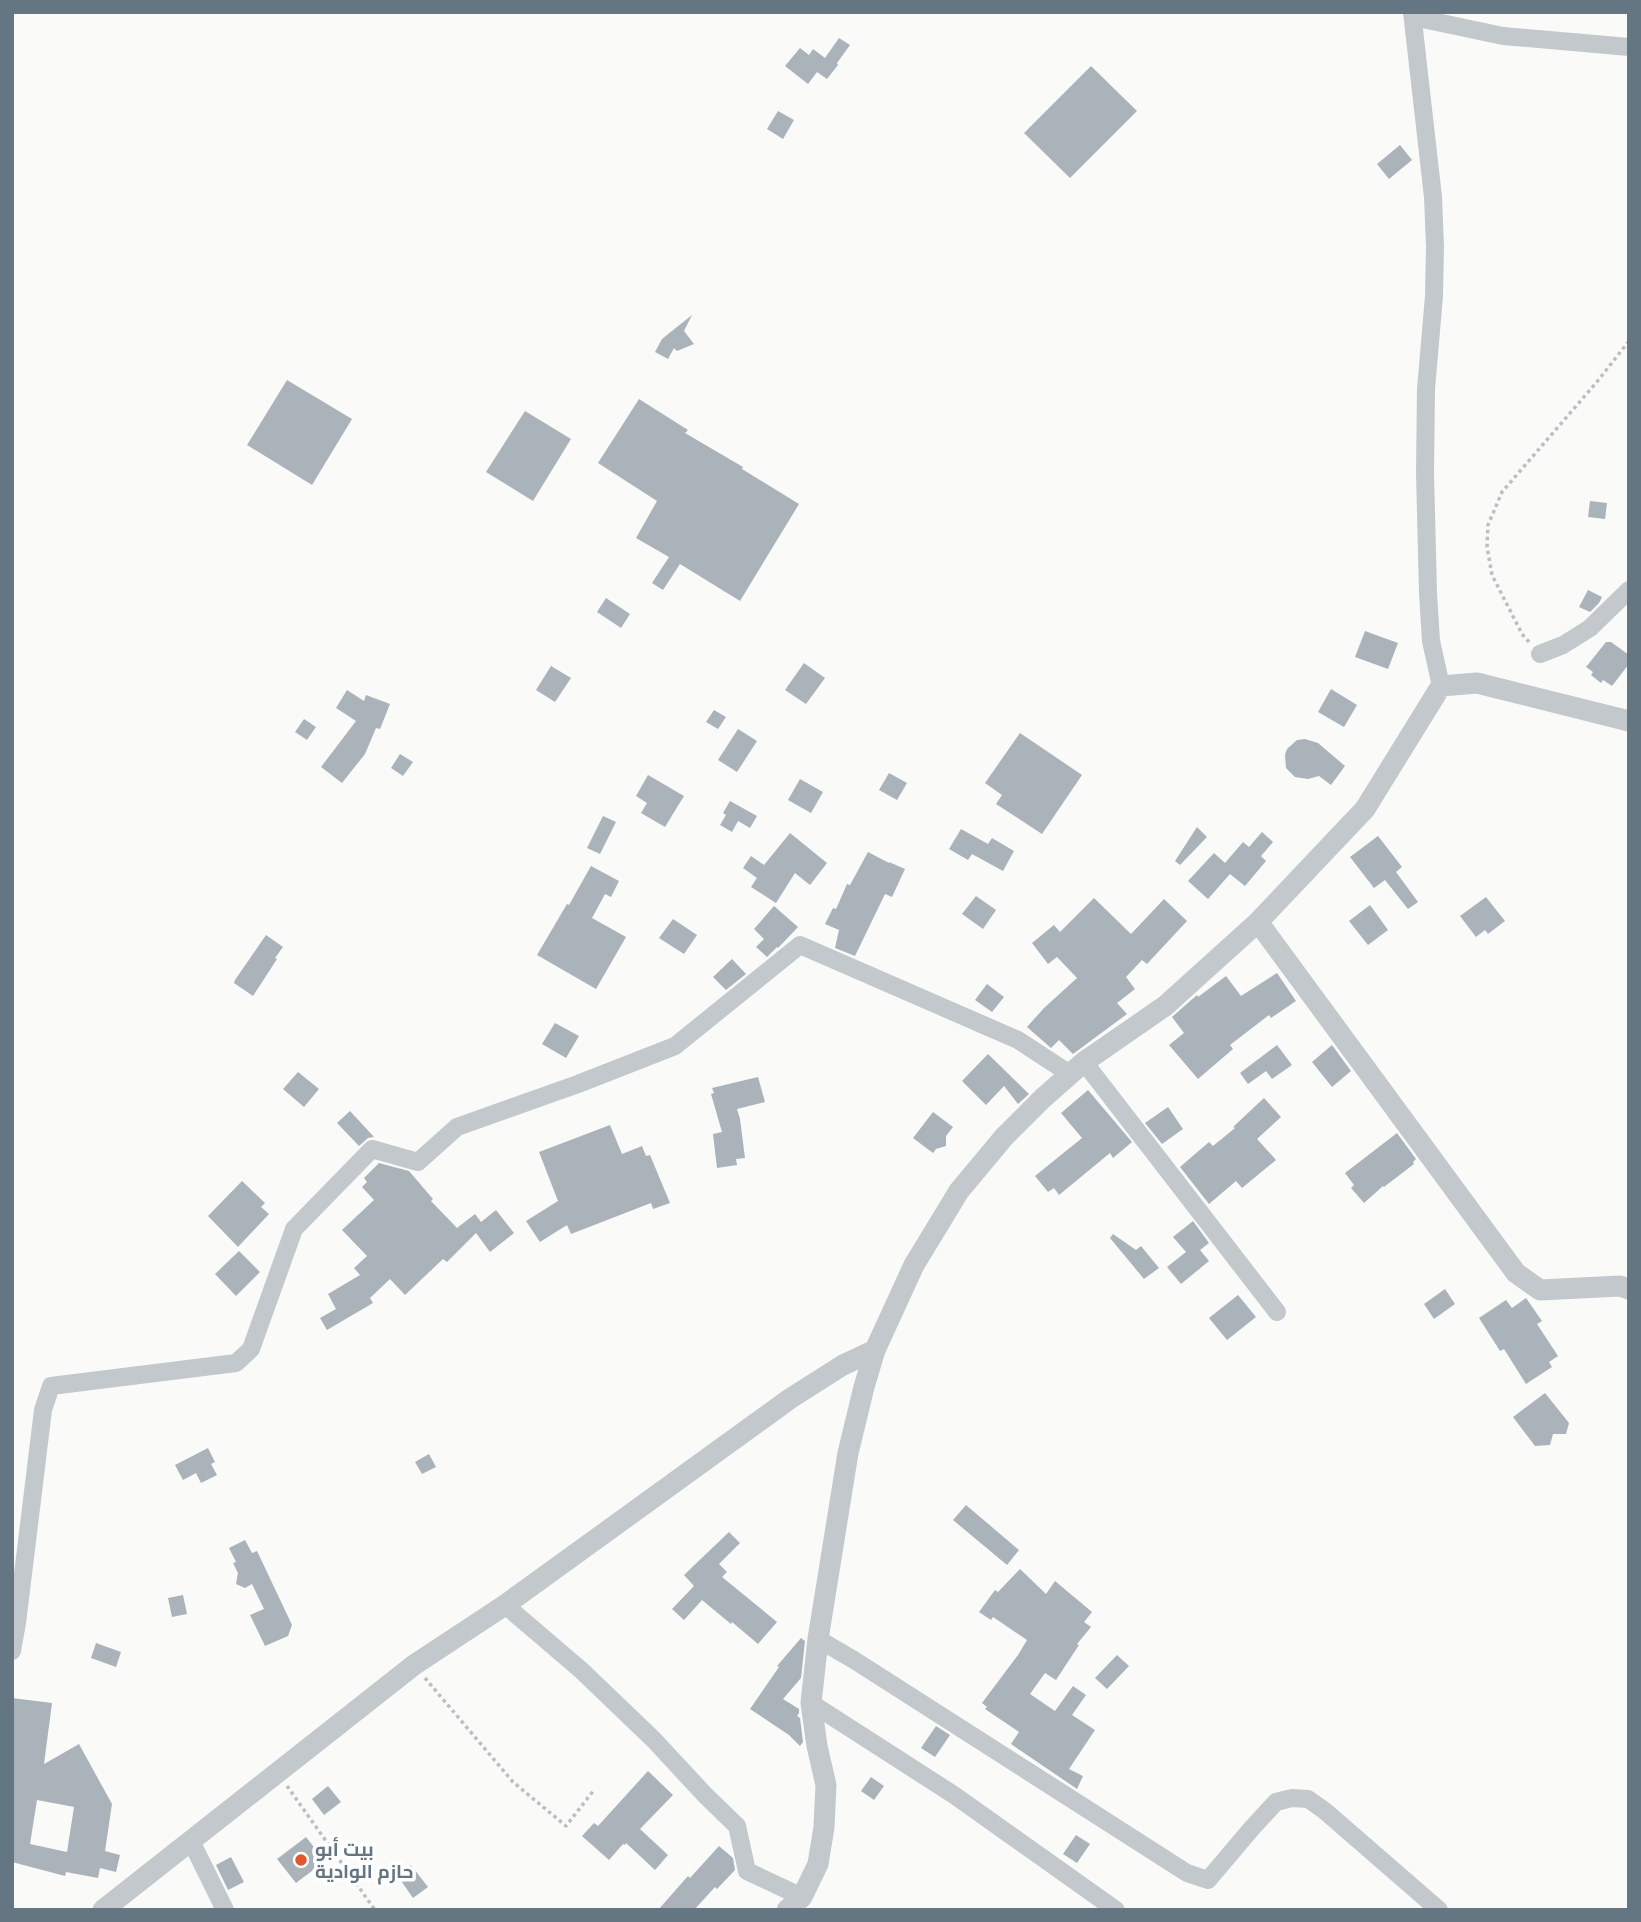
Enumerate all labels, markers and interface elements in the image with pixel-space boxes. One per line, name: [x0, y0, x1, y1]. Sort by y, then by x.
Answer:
place label: بيت أبو حازم الوادية: [315, 1836, 413, 1885]
marker: بيت أبو حازم الوادية: [293, 1852, 309, 1868]

